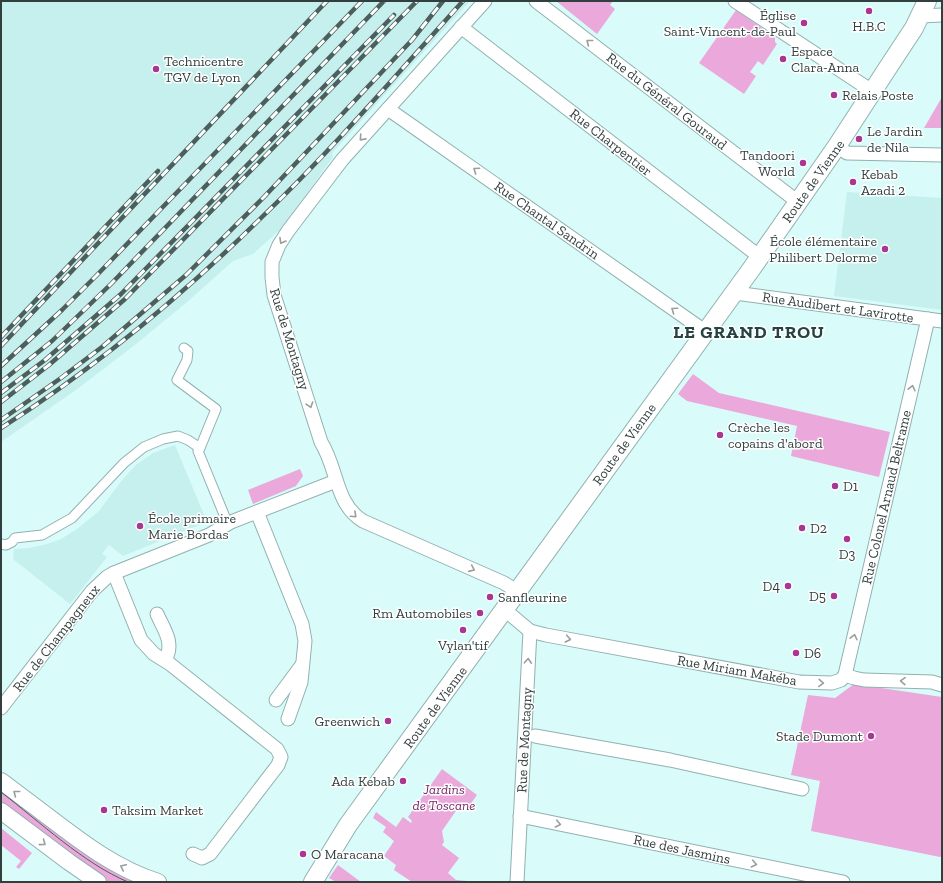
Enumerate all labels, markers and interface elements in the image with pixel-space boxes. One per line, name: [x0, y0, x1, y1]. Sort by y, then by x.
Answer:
marker: H.B.C: [864, 6, 874, 16]
place label: Église Saint-Vincent-de-Paul: [664, 7, 796, 40]
marker: Église Saint-Vincent-de-Paul: [799, 18, 809, 28]
place label: H.B.C: [852, 18, 886, 35]
one-way arrow: [586, 39, 593, 46]
place label: Espace Clara-Anna: [791, 43, 860, 76]
street label: Rue du Général Gouraud: [603, 49, 731, 154]
place label: Technicentre TGV de Lyon: [164, 53, 244, 86]
marker: Espace Clara-Anna: [778, 54, 788, 64]
marker: Technicentre TGV de Lyon: [151, 64, 161, 74]
place label: Relais Poste: [842, 87, 914, 104]
marker: Relais Poste: [829, 90, 839, 100]
street label: Rue Charpentier: [566, 105, 655, 180]
place label: Le Jardin de Nila: [867, 123, 922, 156]
one-way arrow: [359, 133, 366, 141]
marker: Le Jardin de Nila: [854, 134, 864, 144]
street label: Route de Vienne: [779, 136, 849, 226]
place label: Tandoori World: [740, 147, 795, 180]
marker: Tandoori World: [798, 158, 808, 168]
place label: Kebab Azadi 2: [861, 166, 905, 199]
one-way arrow: [473, 167, 480, 175]
marker: Kebab Azadi 2: [848, 177, 858, 187]
street label: Rue Chantal Sandrin: [491, 178, 603, 263]
place label: École élémentaire Philibert Delorme: [769, 233, 877, 266]
one-way arrow: [279, 237, 287, 244]
marker: École élémentaire Philibert Delorme: [880, 244, 890, 254]
street label: Rue de Montagny: [266, 286, 313, 393]
street label: Rue Audibert et Lavirotte: [761, 288, 915, 327]
one-way arrow: [671, 307, 678, 315]
district label: LE GRAND TROU: [673, 321, 825, 343]
one-way arrow: [907, 384, 915, 391]
street label: Route de Vienne: [589, 400, 660, 489]
one-way arrow: [305, 401, 314, 408]
street label: Rue Colonel Arnaud Beltrame: [858, 408, 915, 586]
place label: Crèche les copains d'abord: [728, 419, 823, 452]
marker: Crèche les copains d'abord: [715, 430, 725, 440]
place label: D1: [843, 478, 859, 495]
marker: D1: [830, 481, 840, 491]
place label: École primaire Marie Bordas: [148, 510, 237, 543]
one-way arrow: [349, 510, 357, 517]
place label: D2: [810, 520, 827, 537]
marker: École primaire Marie Bordas: [135, 521, 145, 531]
marker: D2: [797, 523, 807, 533]
marker: D3: [842, 534, 852, 544]
place label: D3: [839, 546, 856, 563]
one-way arrow: [468, 565, 475, 573]
place label: D4: [763, 578, 780, 595]
street label: Rue de Champagneux: [9, 581, 103, 695]
marker: D4: [783, 581, 793, 591]
place label: D5: [809, 588, 826, 605]
place label: Sanfleurine: [498, 589, 567, 606]
marker: D5: [829, 591, 839, 601]
marker: Sanfleurine: [485, 592, 495, 602]
place label: Rm Automobiles: [372, 605, 472, 622]
marker: Rm Automobiles: [475, 608, 485, 618]
marker: Vylan'tif: [458, 625, 468, 635]
one-way arrow: [849, 634, 858, 641]
one-way arrow: [565, 635, 572, 643]
place label: Vylan'tif: [437, 637, 489, 654]
place label: D6: [804, 645, 821, 662]
marker: D6: [791, 648, 801, 658]
street label: Rue Miriam Makéba: [676, 652, 798, 689]
one-way arrow: [524, 658, 532, 664]
street label: Route de Vienne: [400, 663, 471, 752]
one-way arrow: [900, 677, 906, 686]
one-way arrow: [818, 678, 824, 687]
street label: Rue de Montagny: [513, 686, 536, 793]
place label: Greenwich: [315, 713, 380, 730]
marker: Greenwich: [383, 716, 393, 726]
place label: Stade Dumont: [776, 728, 864, 745]
marker: Stade Dumont: [866, 731, 876, 741]
place label: Ada Kebab: [331, 773, 395, 790]
marker: Ada Kebab: [398, 776, 408, 786]
park label: Jardins de Toscane: [413, 781, 475, 814]
one-way arrow: [14, 790, 21, 797]
place label: Taksim Market: [112, 802, 204, 819]
marker: Taksim Market: [99, 805, 109, 815]
one-way arrow: [555, 819, 561, 827]
street label: Rue des Jasmins: [632, 831, 732, 868]
one-way arrow: [39, 838, 46, 845]
place label: O Maracana: [311, 846, 384, 863]
marker: O Maracana: [298, 849, 308, 859]
one-way arrow: [751, 859, 757, 867]
one-way arrow: [119, 864, 127, 872]

